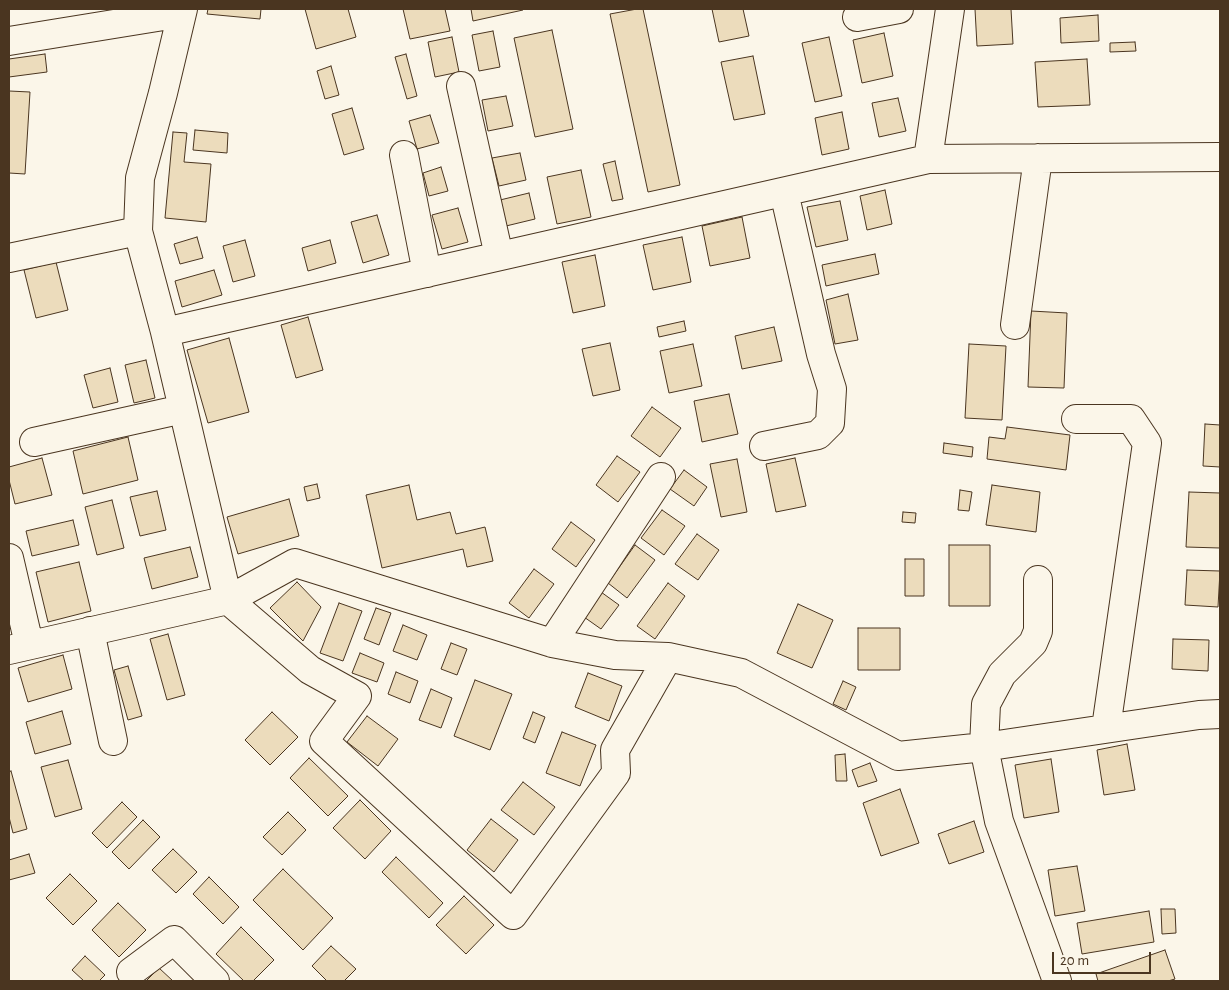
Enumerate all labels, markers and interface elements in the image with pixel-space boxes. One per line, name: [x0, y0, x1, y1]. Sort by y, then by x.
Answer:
scale bar: [1054, 942, 1153, 974]
text: 20 m: [1060, 953, 1089, 968]

